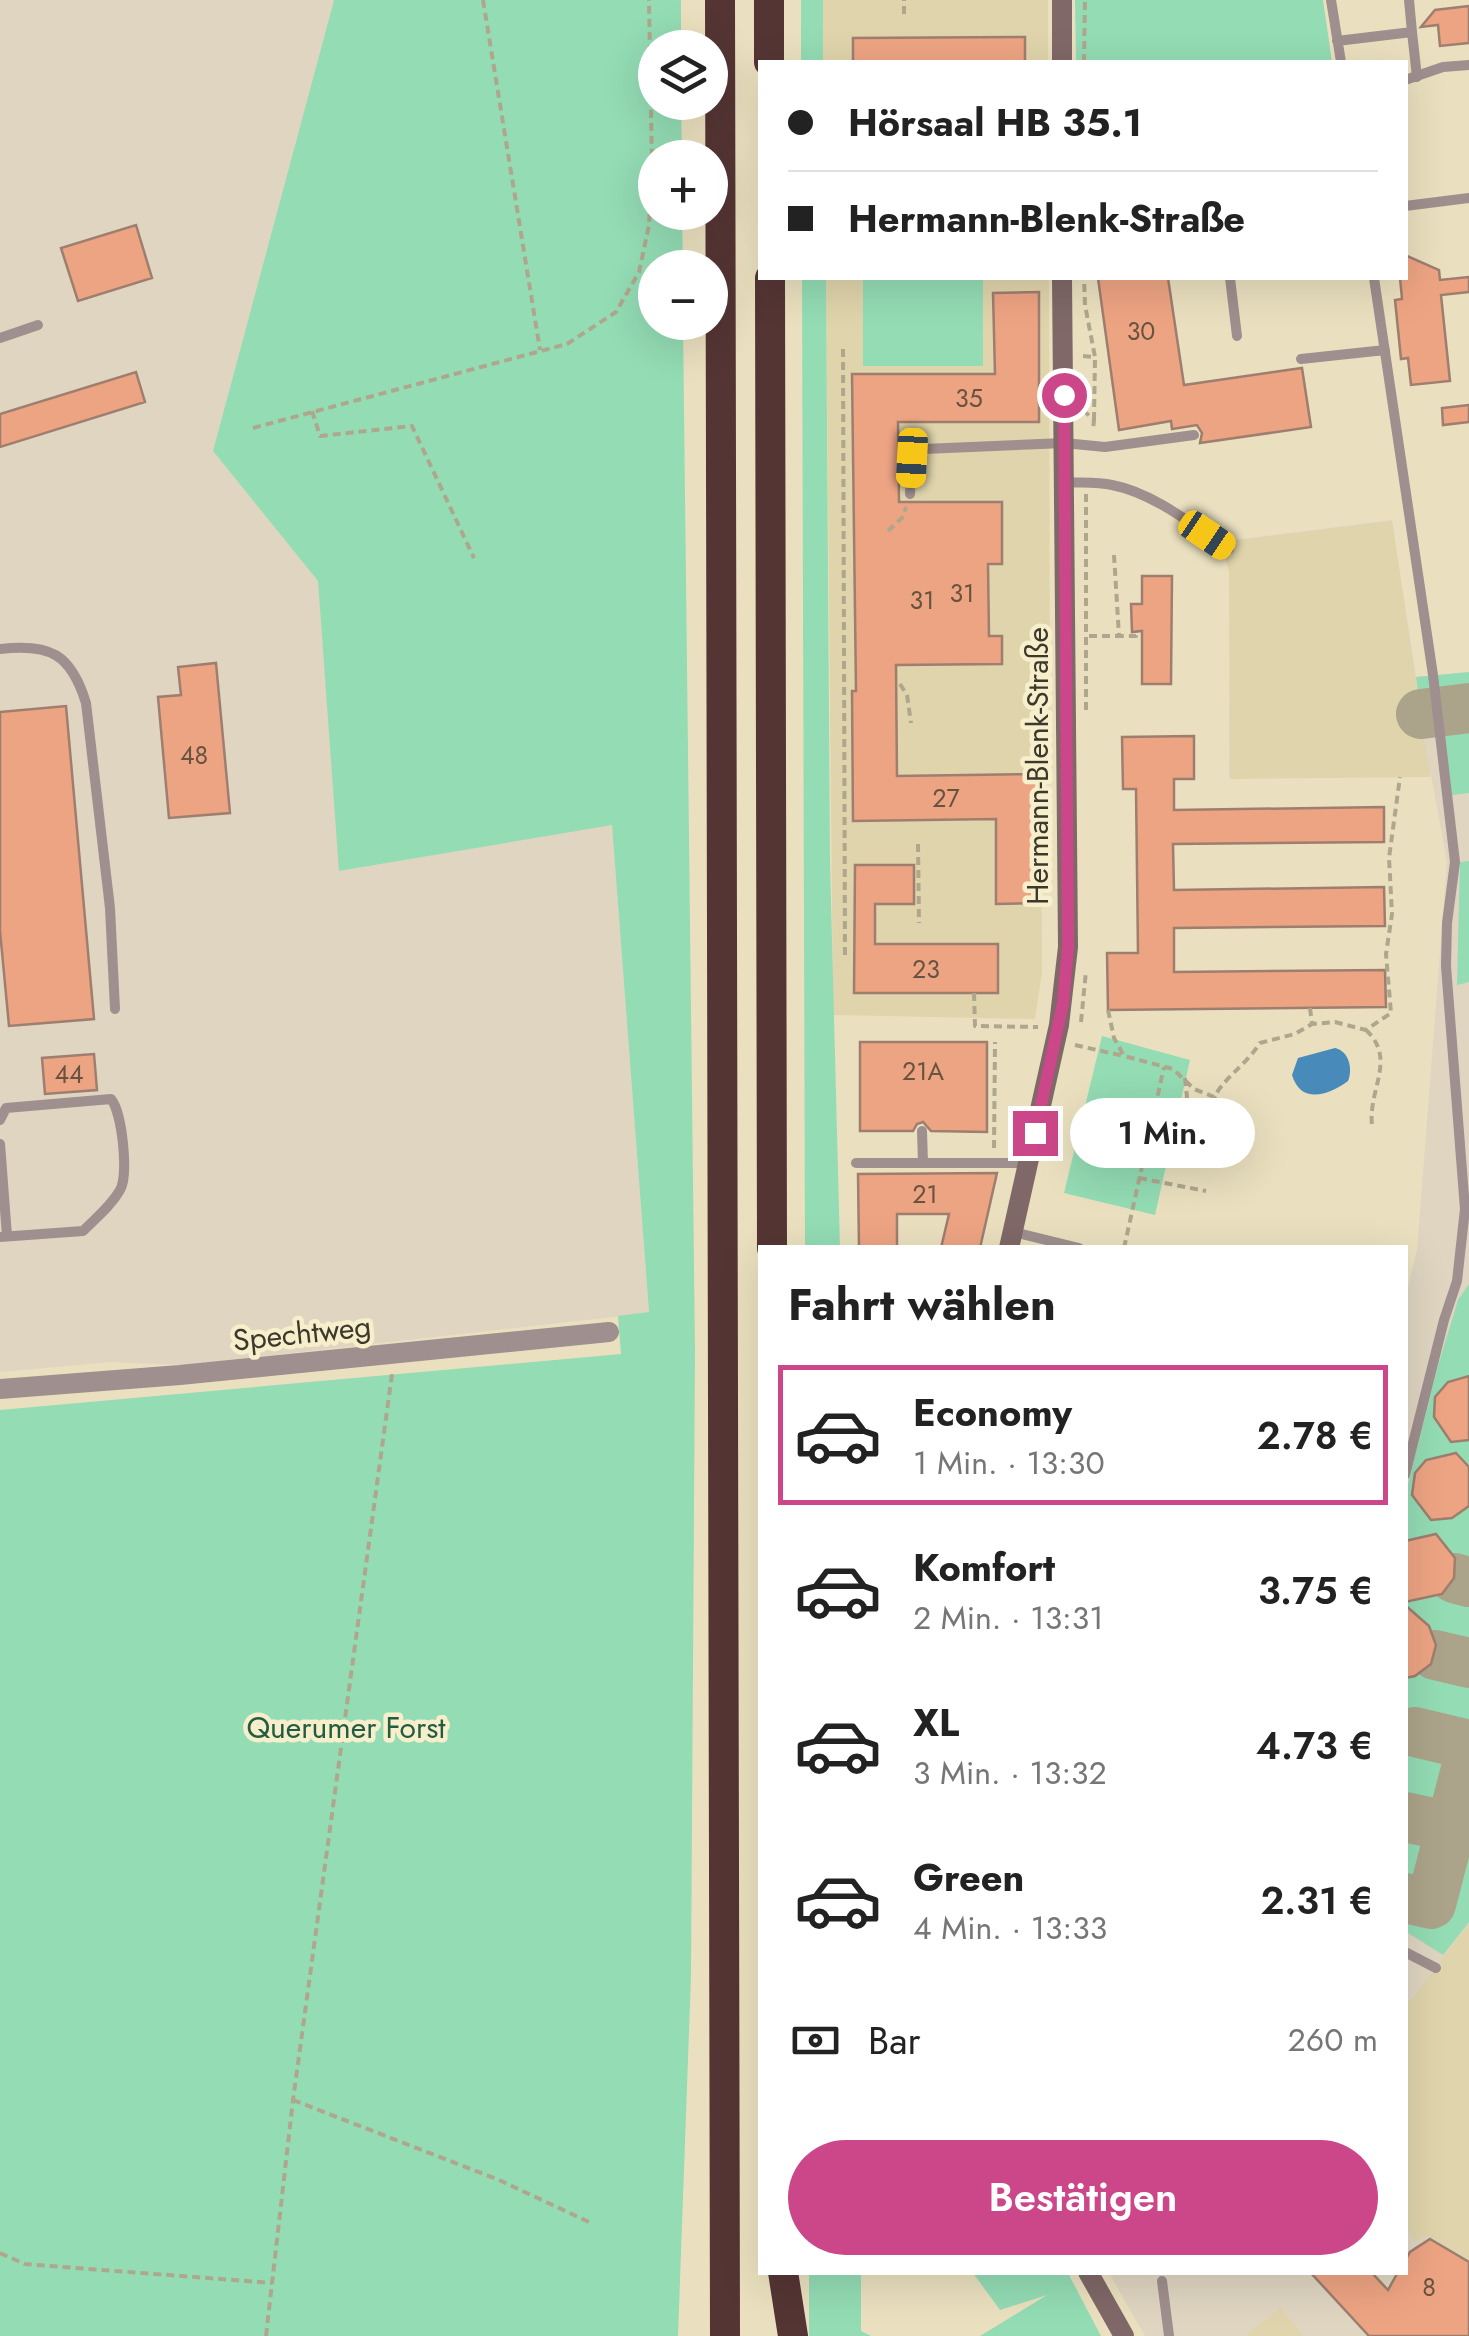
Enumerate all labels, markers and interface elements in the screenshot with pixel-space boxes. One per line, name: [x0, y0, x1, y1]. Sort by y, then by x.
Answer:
map controls: [638, 30, 728, 340]
button: layers: [638, 30, 728, 120]
text: Hörsaal HB 35.1: [848, 95, 1142, 150]
button: +: [638, 140, 728, 230]
text: Hermann-Blenk-Straße: [848, 191, 1245, 246]
button: −: [638, 250, 728, 340]
house number: 30: [1127, 313, 1155, 349]
route start: [1042, 373, 1087, 418]
house number: 35: [955, 380, 983, 416]
car: [895, 427, 929, 489]
car: [1174, 506, 1240, 564]
house number: 31: [950, 575, 974, 611]
house number: 31: [910, 582, 934, 618]
street label: Hermann-Blenk-Straße: [1016, 627, 1059, 905]
house number: 48: [180, 737, 208, 773]
house number: 27: [932, 780, 960, 816]
house number: 23: [912, 951, 940, 987]
house number: 21A: [902, 1053, 944, 1089]
house number: 44: [54, 1056, 84, 1092]
callout: 1 Min.: [1070, 1098, 1255, 1168]
text: 1 Min.: [1118, 1110, 1207, 1156]
route end: [1013, 1111, 1058, 1156]
house number: 21: [912, 1176, 938, 1212]
text: Fahrt wählen: [788, 1272, 1056, 1337]
street label: Spechtweg: [231, 1304, 373, 1362]
text: Economy: [913, 1385, 1072, 1440]
icon: car: [793, 1390, 883, 1480]
text: 2.78 €: [1257, 1408, 1373, 1463]
text: 1 Min. · 13:30: [913, 1440, 1105, 1486]
text: Komfort: [913, 1540, 1055, 1595]
icon: car: [793, 1545, 883, 1635]
text: 3.75 €: [1258, 1563, 1373, 1618]
text: 2 Min. · 13:31: [913, 1595, 1104, 1641]
text: XL: [913, 1695, 959, 1750]
icon: car: [793, 1700, 883, 1790]
park label: Querumer Forst: [246, 1706, 446, 1749]
text: 4.73 €: [1256, 1718, 1373, 1773]
text: 3 Min. · 13:32: [913, 1750, 1107, 1796]
text: Green: [913, 1850, 1024, 1905]
icon: car: [793, 1855, 883, 1945]
text: 2.31 €: [1260, 1873, 1373, 1928]
text: 4 Min. · 13:33: [913, 1905, 1107, 1951]
icon: cash: [788, 2013, 843, 2068]
text: Bar: [868, 2013, 921, 2068]
text: 260 m: [1288, 2017, 1378, 2063]
button: Bestätigen: [788, 2140, 1378, 2255]
house number: 8: [1422, 2269, 1436, 2305]

